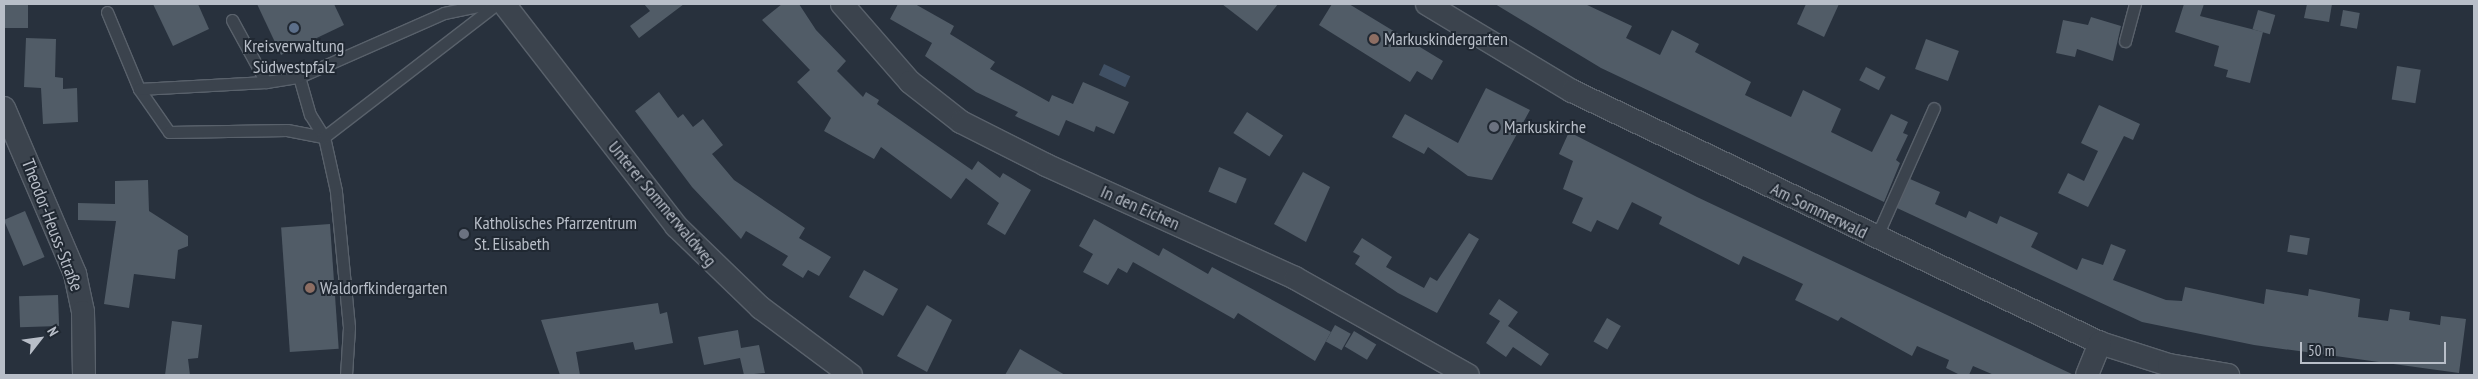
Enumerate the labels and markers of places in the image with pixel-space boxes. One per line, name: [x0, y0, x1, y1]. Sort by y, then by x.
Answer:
marker: Kreisverwaltung Südwestpfalz: [288, 22, 300, 34]
place label: Markuskindergarten: [1384, 28, 1508, 50]
marker: Markuskindergarten: [1368, 33, 1380, 45]
place label: Kreisverwaltung Südwestpfalz: [244, 36, 344, 78]
place label: Markuskirche: [1504, 116, 1586, 138]
marker: Markuskirche: [1488, 121, 1500, 133]
place label: Katholisches Pfarrzentrum St. Elisabeth: [474, 213, 637, 255]
marker: Katholisches Pfarrzentrum St. Elisabeth: [458, 228, 470, 240]
place label: Waldorfkindergarten: [320, 277, 447, 299]
marker: Waldorfkindergarten: [304, 282, 316, 294]

